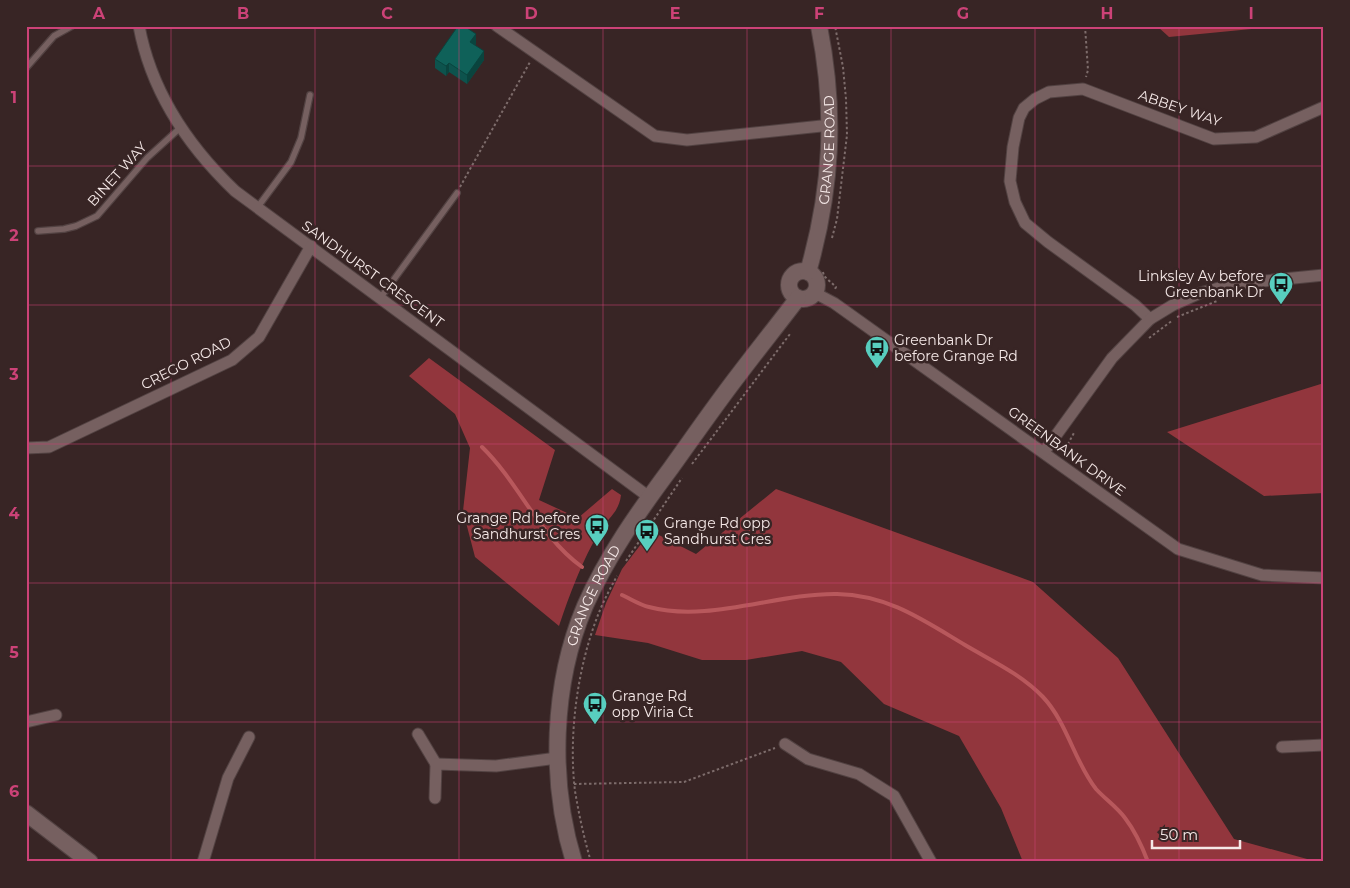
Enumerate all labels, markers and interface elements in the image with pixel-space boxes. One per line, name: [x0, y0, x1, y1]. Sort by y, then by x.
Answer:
text: A: [92, 4, 106, 23]
text: B: [237, 4, 249, 23]
text: C: [381, 4, 393, 23]
text: D: [524, 4, 538, 23]
text: E: [670, 4, 680, 23]
text: F: [814, 4, 824, 23]
text: G: [957, 4, 969, 23]
text: H: [1101, 4, 1113, 23]
text: I: [1248, 4, 1254, 23]
street label: ABBEY WAY: [1136, 85, 1224, 131]
text: 1: [11, 88, 17, 107]
street label: GRANGE ROAD: [814, 95, 838, 206]
street label: BINET WAY: [83, 138, 151, 210]
street label: SANDHURST CRESCENT: [299, 216, 447, 332]
text: 2: [9, 226, 19, 245]
place label: Linksley Av before Greenbank Dr: [1138, 267, 1264, 301]
bus stop icon: Linksley Av before Greenbank Dr: [1268, 271, 1294, 305]
place label: Greenbank Dr before Grange Rd: [894, 331, 1018, 365]
street label: CREGO ROAD: [138, 333, 234, 393]
bus stop icon: Greenbank Dr before Grange Rd: [864, 335, 890, 369]
text: 3: [8, 365, 19, 384]
street label: GREENBANK DRIVE: [1005, 402, 1129, 500]
text: 4: [8, 504, 20, 523]
place label: Grange Rd before Sandhurst Cres: [456, 509, 580, 543]
bus stop icon: Grange Rd before Sandhurst Cres: [584, 513, 610, 547]
place label: Grange Rd opp Sandhurst Cres: [664, 514, 771, 548]
bus stop icon: Grange Rd opp Sandhurst Cres: [634, 518, 660, 552]
street label: GRANGE ROAD: [563, 542, 624, 648]
text: 5: [9, 643, 19, 662]
place label: Grange Rd opp Viria Ct: [612, 687, 694, 721]
bus stop icon: Grange Rd opp Viria Ct: [582, 691, 608, 725]
text: 6: [9, 782, 19, 801]
scale bar: [1152, 818, 1240, 850]
text: 50 m: [1160, 825, 1198, 844]

